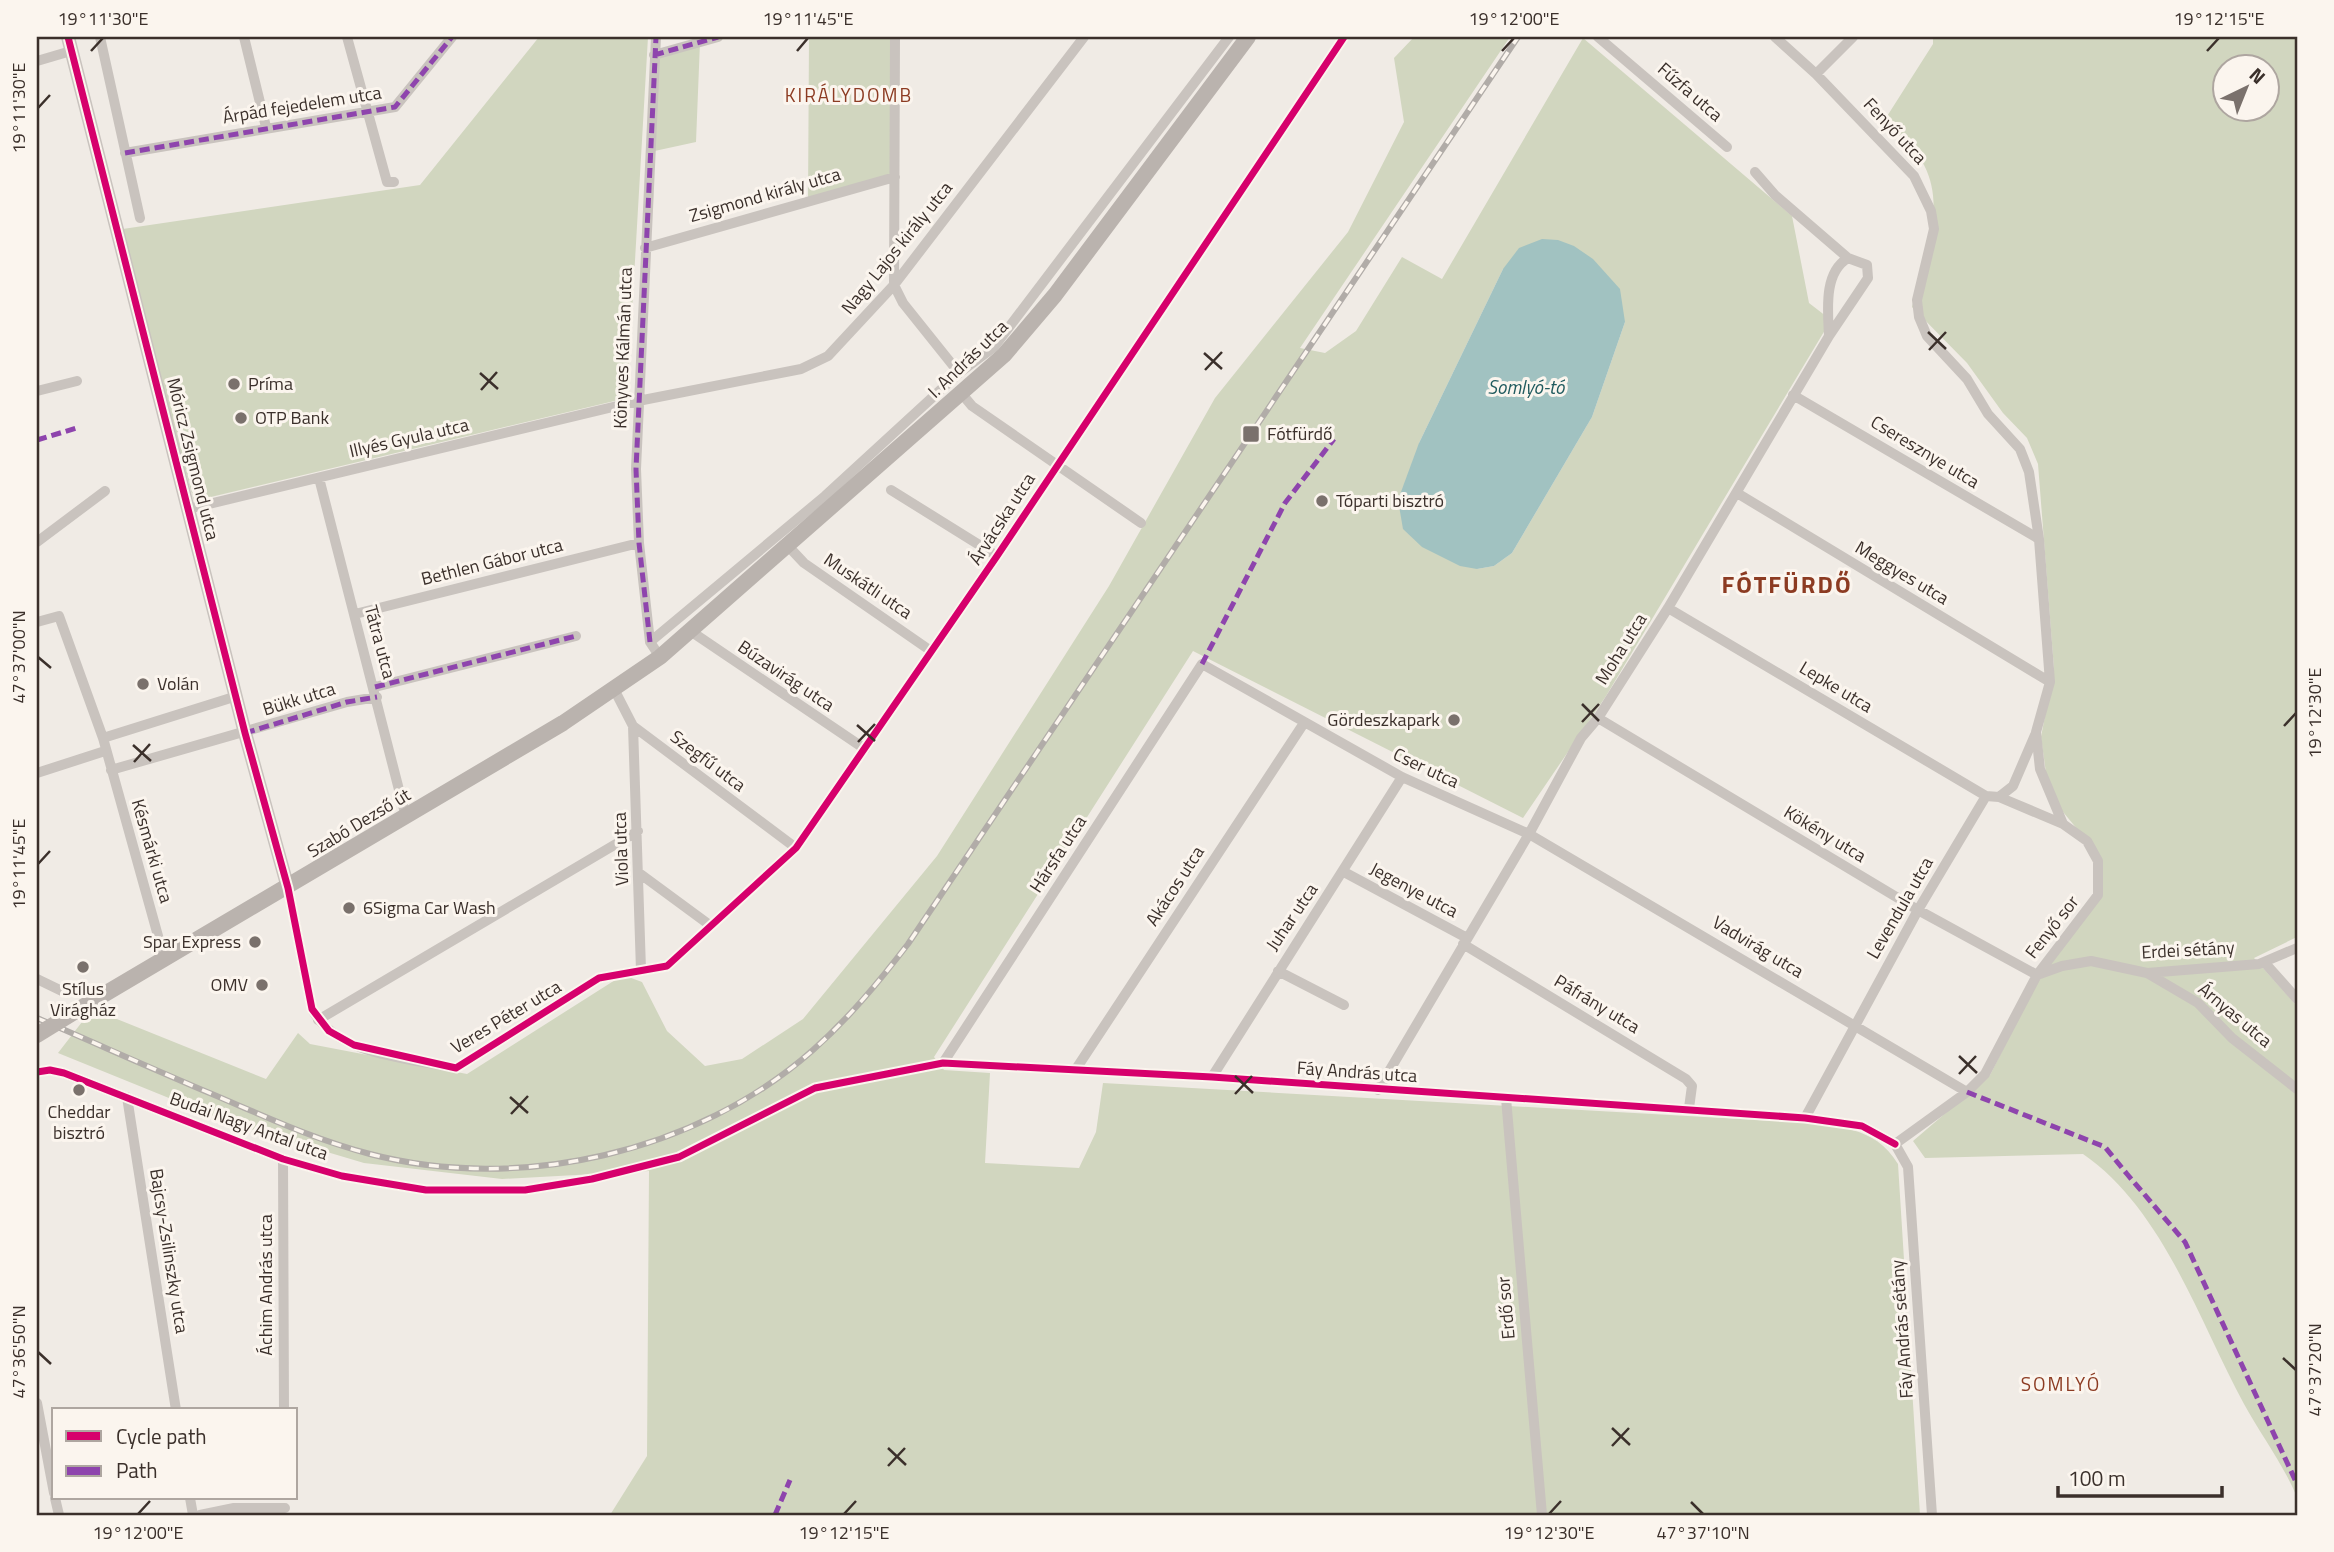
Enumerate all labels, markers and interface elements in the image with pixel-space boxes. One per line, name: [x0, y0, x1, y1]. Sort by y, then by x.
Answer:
text: 19°11'30"E: [58, 5, 149, 32]
text: 19°11'45"E: [763, 5, 854, 32]
text: 19°12'00"E: [1469, 5, 1560, 32]
text: 19°12'15"E: [2174, 5, 2265, 32]
north arrow: [2212, 52, 2282, 122]
street label: Fűzfa utca: [1652, 56, 1729, 128]
text: N: [2243, 60, 2273, 90]
text: 19°11'30"E: [5, 62, 32, 153]
street label: Árpád fejedelem utca: [221, 79, 383, 130]
district label: KIRÁLYDOMB: [785, 80, 913, 109]
street label: Fenyő utca: [1857, 91, 1933, 170]
street label: Zsigmond király utca: [686, 160, 844, 229]
street label: Nagy Lajos király utca: [835, 176, 959, 320]
street label: Könyves Kálmán utca: [606, 267, 639, 429]
street label: I. András utca: [921, 313, 1014, 404]
place label: Príma: [248, 370, 293, 397]
water label: Somlyó-tó: [1488, 372, 1566, 401]
street label: Móricz Zsigmond utca: [160, 375, 227, 543]
marker: Príma: [226, 376, 242, 392]
place label: OTP Bank: [255, 404, 329, 431]
street label: Cseresznye utca: [1866, 408, 1985, 495]
marker: OTP Bank: [233, 410, 249, 426]
street label: Illyés Gyula utca: [347, 411, 471, 464]
place label: Fótfürdő: [1267, 420, 1332, 447]
marker: Fótfürdő: [1241, 424, 1261, 444]
street label: Árvácska utca: [962, 467, 1041, 570]
place label: Tóparti bisztró: [1336, 487, 1444, 514]
marker: Tóparti bisztró: [1314, 493, 1330, 509]
street label: Bethlen Gábor utca: [418, 531, 565, 592]
street label: Meggyes utca: [1850, 534, 1954, 611]
street label: Muskátli utca: [819, 546, 918, 625]
district label: FÓTFÜRDŐ: [1721, 566, 1853, 602]
street label: Tátra utca: [358, 602, 403, 682]
street label: Moha utca: [1588, 608, 1653, 690]
text: 47°37'00"N: [5, 610, 32, 704]
street label: Búzavirág utca: [732, 633, 840, 718]
street label: Lepke utca: [1794, 654, 1878, 719]
text: 19°12'30"E: [2301, 667, 2328, 758]
place label: Volán: [157, 670, 199, 697]
street label: Bükk utca: [259, 675, 338, 722]
marker: Volán: [135, 676, 151, 692]
place label: Gördeszkapark: [1327, 706, 1440, 733]
marker: Gördeszkapark: [1446, 712, 1462, 728]
street label: Szegfű utca: [665, 723, 752, 798]
street label: Cser utca: [1389, 740, 1464, 795]
street label: Szabó Dezső út: [302, 781, 416, 864]
street label: Késmárki utca: [125, 796, 180, 906]
street label: Kökény utca: [1779, 798, 1872, 869]
street label: Hársfa utca: [1022, 810, 1093, 898]
street label: Viola utca: [606, 812, 635, 886]
text: 19°11'45"E: [5, 818, 32, 909]
street label: Akácos utca: [1139, 840, 1211, 931]
street label: Levendula utca: [1859, 852, 1940, 964]
street label: Jegenye utca: [1365, 855, 1463, 924]
street label: Juhar utca: [1259, 878, 1324, 956]
street label: Fenyő sor: [2018, 889, 2085, 964]
place label: 6Sigma Car Wash: [363, 894, 496, 921]
marker: 6Sigma Car Wash: [341, 900, 357, 916]
street label: Vadvirág utca: [1707, 909, 1809, 984]
place label: Spar Express: [143, 928, 241, 955]
marker: Spar Express: [247, 934, 263, 950]
street label: Erdei sétány: [2141, 934, 2236, 965]
marker: Stílus Virágház: [75, 959, 91, 975]
street label: Páfrány utca: [1549, 967, 1645, 1040]
place label: OMV: [211, 971, 249, 998]
street label: Veres Péter utca: [445, 973, 566, 1060]
place label: Stílus Virágház: [50, 975, 116, 1023]
street label: Árnyas utca: [2193, 976, 2278, 1054]
marker: OMV: [254, 977, 270, 993]
street label: Fáy András utca: [1296, 1054, 1418, 1089]
marker: Cheddar bisztró: [71, 1082, 87, 1098]
street label: Budai Nagy Antal utca: [166, 1084, 332, 1167]
place label: Cheddar bisztró: [48, 1098, 110, 1146]
street label: Bajcsy-Zsilinszky utca: [143, 1167, 196, 1335]
street label: Áchim András utca: [252, 1214, 279, 1356]
street label: Fáy András sétány: [1883, 1258, 1920, 1399]
street label: Erdő sor: [1489, 1275, 1522, 1341]
text: 47°36'50"N: [5, 1305, 32, 1399]
text: 47°37'20"N: [2301, 1323, 2328, 1417]
district label: SOMLYÓ: [2021, 1369, 2101, 1398]
legend: [52, 1408, 298, 1500]
text: Cycle path: [116, 1420, 207, 1452]
text: Path: [116, 1454, 158, 1486]
scale bar: [2058, 1454, 2222, 1498]
text: 100 m: [2068, 1462, 2125, 1494]
text: 19°12'00"E: [93, 1519, 184, 1546]
text: 19°12'15"E: [799, 1519, 890, 1546]
text: 19°12'30"E: [1504, 1519, 1595, 1546]
text: 47°37'10"N: [1656, 1519, 1750, 1546]

